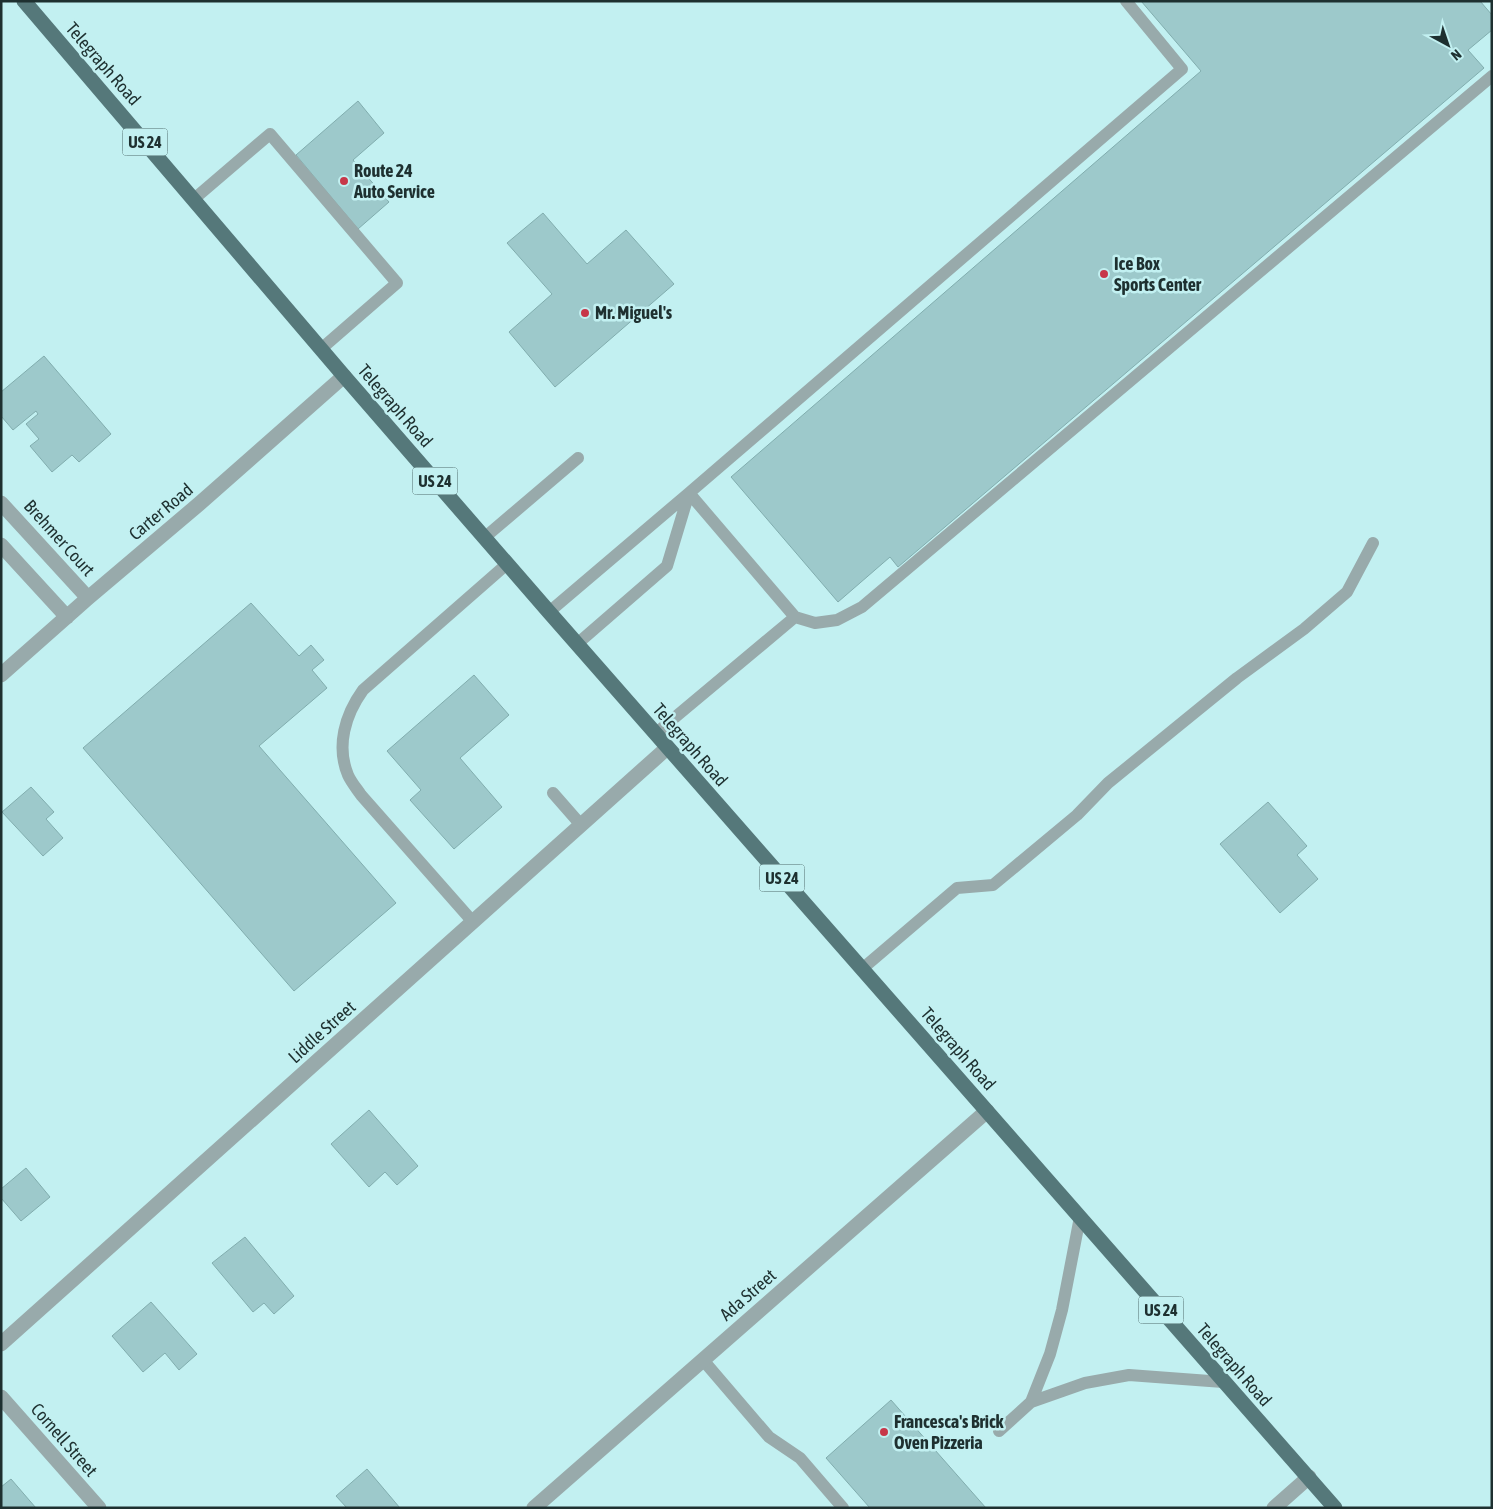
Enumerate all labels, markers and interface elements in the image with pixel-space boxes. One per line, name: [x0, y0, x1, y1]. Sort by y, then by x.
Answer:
street label: Telegraph Road: [62, 18, 145, 109]
north arrow: [1423, 20, 1473, 70]
text: N: [1448, 46, 1465, 64]
road number: US 24: [122, 128, 168, 156]
place label: Route 24 Auto Service: [353, 160, 435, 202]
marker: Route 24 Auto Service: [338, 175, 350, 187]
place label: Ice Box Sports Center: [1114, 253, 1202, 295]
marker: Ice Box Sports Center: [1098, 268, 1110, 280]
place label: Mr. Miguel's: [595, 302, 673, 323]
marker: Mr. Miguel's: [579, 307, 591, 319]
street label: Telegraph Road: [354, 360, 437, 451]
road number: US 24: [412, 468, 458, 494]
street label: Carter Road: [124, 479, 197, 544]
street label: Brehmer Court: [20, 495, 99, 580]
street label: Telegraph Road: [649, 699, 732, 790]
road number: US 24: [760, 864, 804, 891]
street label: Liddle Street: [284, 996, 359, 1067]
street label: Telegraph Road: [917, 1003, 1000, 1094]
street label: Ada Street: [715, 1264, 780, 1325]
road number: US 24: [1138, 1296, 1184, 1324]
street label: Telegraph Road: [1193, 1319, 1276, 1410]
street label: Cornell Street: [27, 1399, 102, 1481]
place label: Francesca's Brick Oven Pizzeria: [894, 1411, 1005, 1453]
marker: Francesca's Brick Oven Pizzeria: [878, 1426, 890, 1438]

